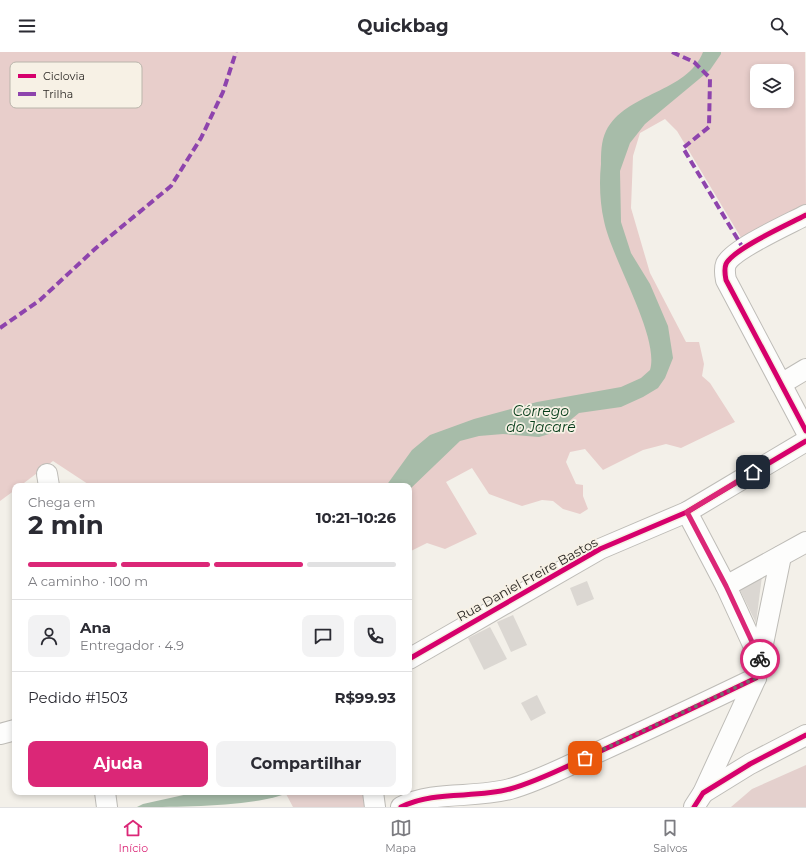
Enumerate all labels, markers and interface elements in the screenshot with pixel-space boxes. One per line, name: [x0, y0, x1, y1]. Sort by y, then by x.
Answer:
icon: menu: [16, 15, 38, 37]
text: Quickbag: [357, 15, 449, 37]
icon: search: [768, 15, 790, 37]
legend: [10, 62, 142, 108]
map controls: [750, 64, 794, 108]
button: layers: [750, 64, 794, 108]
text: Ciclovia: [43, 69, 85, 83]
text: Trilha: [43, 87, 73, 101]
water label: Córrego do Jacaré: [506, 402, 576, 436]
pin: [736, 455, 770, 489]
icon: home: [742, 461, 764, 483]
text: Chega em: [28, 494, 95, 510]
text: 10:21–10:26: [316, 508, 396, 527]
text: 2 min: [28, 509, 104, 541]
street label: Rua Daniel Freire Bastos: [454, 534, 600, 624]
text: A caminho · 100 m: [28, 573, 148, 589]
button: person: [28, 615, 70, 657]
button: chat: [302, 615, 344, 657]
button: phone: [354, 615, 396, 657]
text: Ana: [80, 618, 111, 637]
text: Entregador · 4.9: [80, 637, 184, 653]
courier: [740, 639, 780, 679]
icon: bike: [749, 648, 771, 670]
text: Pedido #1503: [28, 688, 128, 707]
text: R$99.93: [334, 688, 396, 707]
button: Ajuda: [28, 741, 208, 787]
button: Compartilhar: [216, 741, 396, 787]
pin: [568, 741, 602, 775]
icon: bag: [574, 747, 596, 769]
tab: Início: [119, 817, 148, 855]
tab: Mapa: [385, 817, 416, 855]
tab: Salvos: [653, 817, 687, 855]

